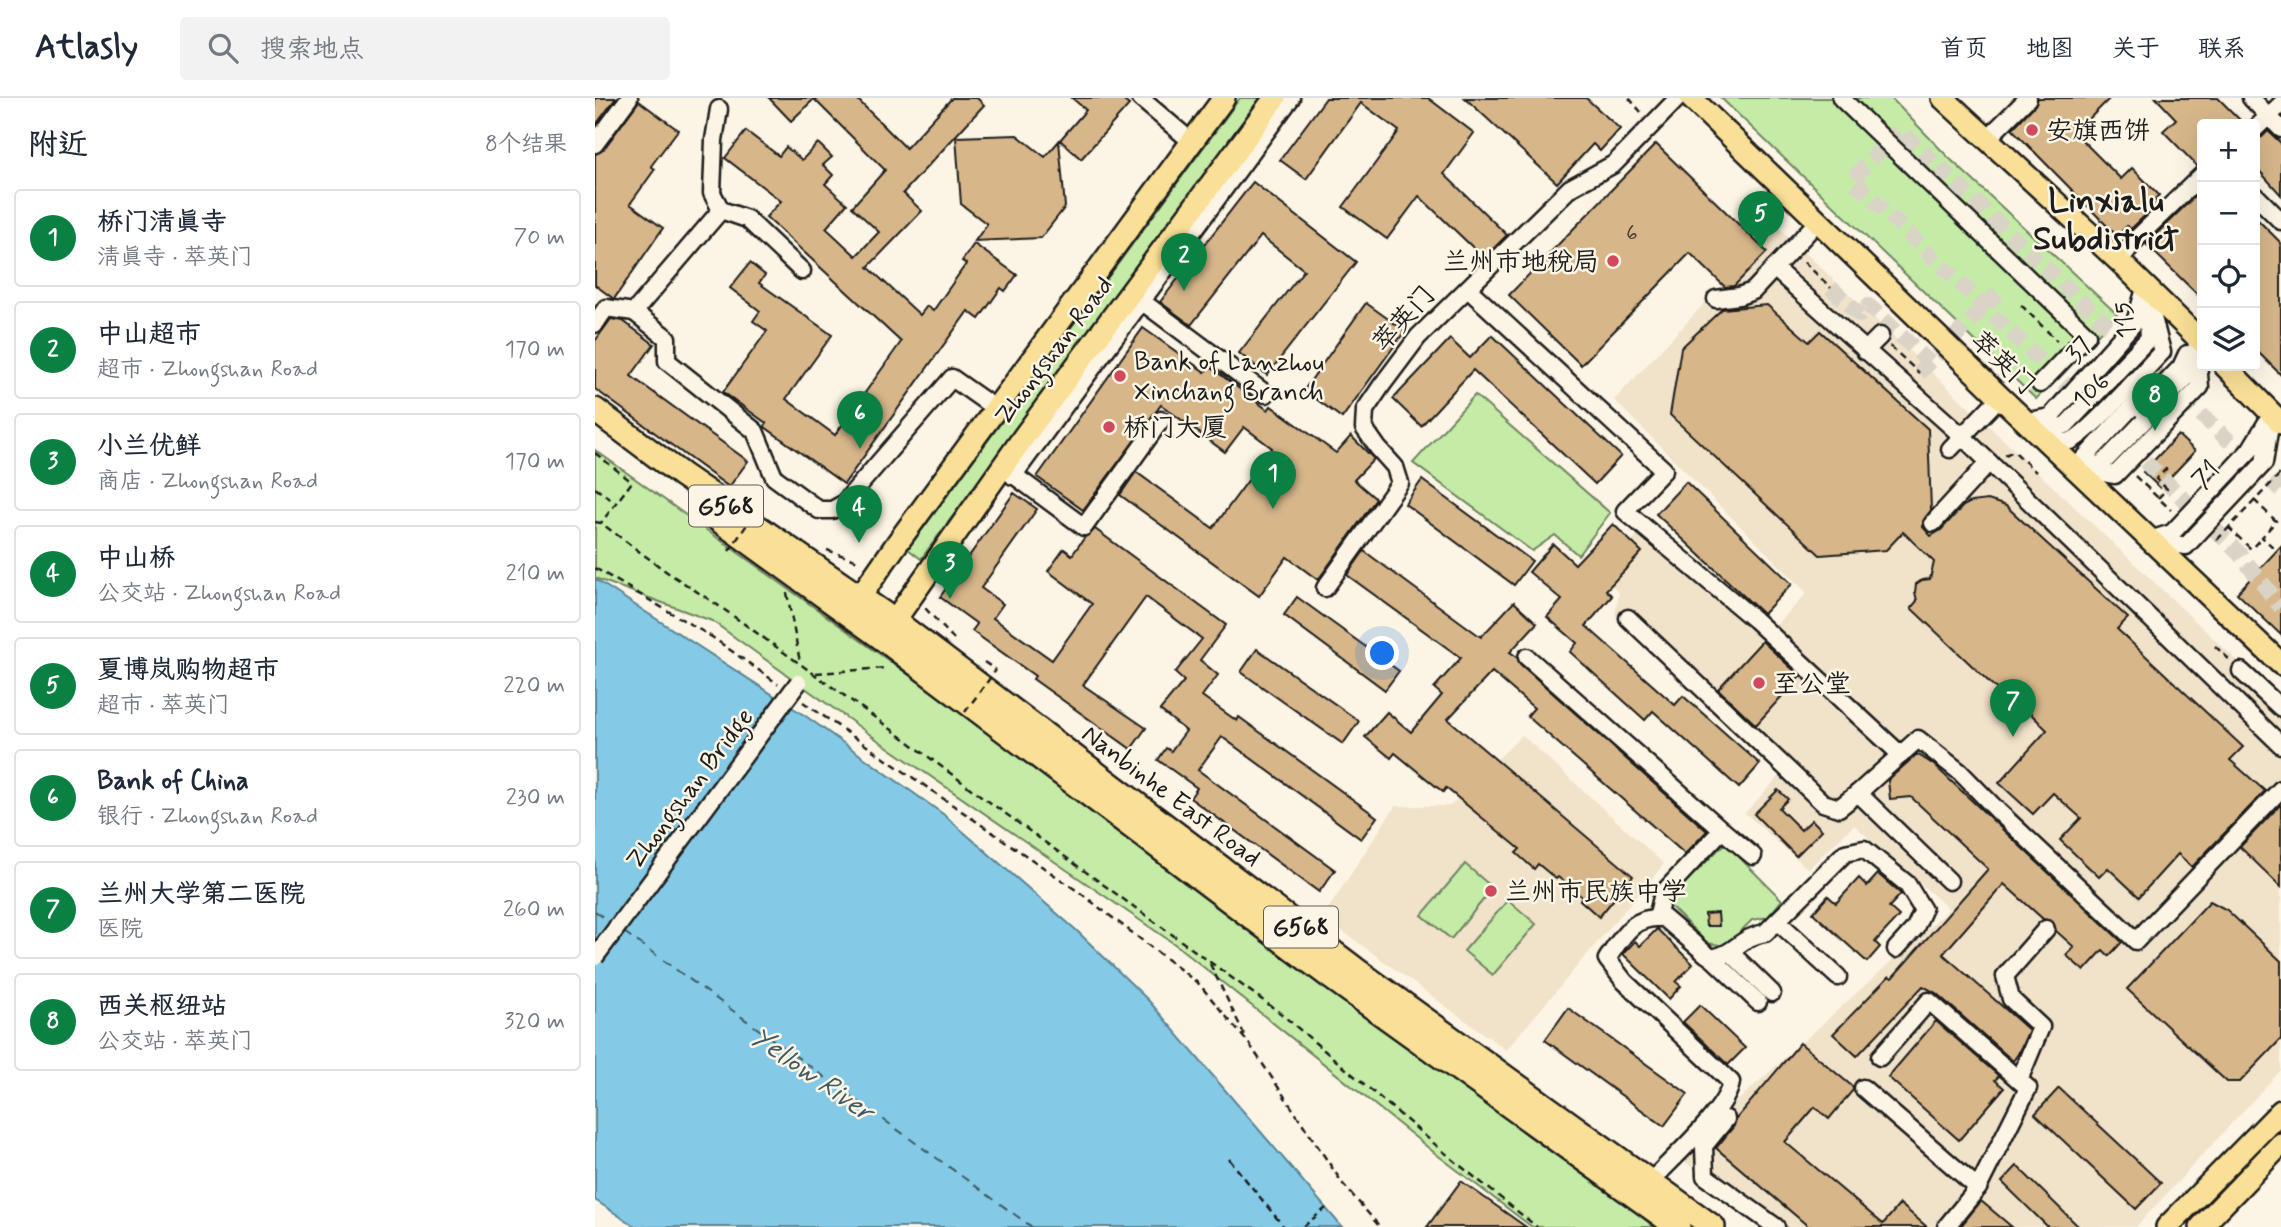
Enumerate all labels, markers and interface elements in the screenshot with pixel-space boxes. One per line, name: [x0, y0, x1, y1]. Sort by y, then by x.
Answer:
search box: [180, 17, 670, 80]
text: Atlasly: [35, 26, 138, 70]
icon: search: [204, 29, 242, 67]
text: 搜索地点: [260, 33, 364, 67]
text: 首页: [1940, 34, 1988, 65]
text: 地图: [2026, 34, 2074, 65]
text: 关于: [2112, 34, 2160, 65]
text: 联系: [2198, 34, 2246, 65]
place label: 安旗西饼: [2046, 115, 2150, 149]
map controls: [2197, 119, 2260, 371]
button: +: [2197, 119, 2260, 182]
marker: 安旗西饼: [2024, 122, 2040, 138]
text: 附近: [28, 126, 88, 165]
text: 8个结果: [485, 130, 567, 160]
district label: Linxialu Subdistrict: [2033, 180, 2179, 262]
button: −: [2197, 182, 2260, 245]
pin: 5: [1738, 191, 1784, 249]
text: 桥门清真寺: [97, 206, 227, 240]
house number: 6: [1626, 219, 1638, 249]
text: 1: [48, 223, 58, 253]
text: 70 m: [513, 223, 565, 253]
pin: 2: [1161, 233, 1207, 291]
text: 清真寺 · 萃英门: [97, 243, 253, 273]
button: locate: [2197, 245, 2260, 308]
place label: 兰州市地税局: [1443, 246, 1599, 280]
marker: 兰州市地税局: [1605, 253, 1621, 269]
street label: Zhongshan Road: [988, 270, 1124, 434]
street label: 萃英门: [1366, 279, 1443, 360]
street label: 115: [2107, 299, 2145, 340]
button: layers: [2197, 308, 2260, 371]
text: 中山超市: [97, 318, 201, 352]
street label: 萃英门: [1963, 324, 2042, 403]
street label: 37: [2059, 330, 2100, 371]
text: 2: [47, 335, 59, 365]
text: 170 m: [505, 335, 565, 365]
place label: Bank of Lanzhou Xinchang Branch: [1134, 346, 1324, 413]
text: 超市 · Zhongshan Road: [97, 355, 318, 385]
street label: 106: [2066, 366, 2117, 417]
marker: Bank of Lanzhou Xinchang Branch: [1112, 368, 1128, 384]
pin: 8: [2132, 373, 2178, 431]
pin: 6: [837, 391, 883, 449]
place label: 桥门大厦: [1123, 412, 1227, 446]
marker: 桥门大厦: [1101, 419, 1117, 435]
text: 小兰优鲜: [97, 430, 201, 464]
text: 3: [48, 447, 58, 477]
text: 170 m: [505, 447, 565, 477]
pin: 1: [1250, 451, 1296, 509]
street label: 71: [2185, 454, 2228, 497]
text: 商店 · Zhongshan Road: [97, 467, 318, 497]
pin: 4: [836, 485, 882, 543]
road number: G568: [689, 486, 763, 526]
pin: 3: [927, 541, 973, 599]
text: 中山桥: [97, 542, 175, 576]
text: 4: [46, 559, 60, 589]
text: 210 m: [505, 559, 565, 589]
text: 公交站 · Zhongshan Road: [97, 579, 341, 609]
your location: [1365, 636, 1399, 670]
text: 夏博岚购物超市: [97, 654, 279, 688]
place label: 至公堂: [1773, 668, 1851, 702]
text: 5: [46, 671, 60, 701]
text: 220 m: [503, 671, 565, 701]
marker: 至公堂: [1751, 675, 1767, 691]
pin: 7: [1990, 679, 2036, 737]
text: 超市 · 萃英门: [97, 691, 230, 721]
street label: Zhongshan Bridge: [619, 702, 765, 878]
street label: Nanbinhe East Road: [1074, 718, 1267, 875]
text: Bank of China: [97, 765, 249, 799]
text: 6: [47, 783, 59, 813]
text: 230 m: [506, 783, 565, 813]
text: 银行 · Zhongshan Road: [97, 802, 318, 832]
place label: 兰州市民族中学: [1505, 876, 1687, 910]
text: 兰州大学第二医院: [97, 878, 305, 912]
marker: 兰州市民族中学: [1483, 883, 1499, 899]
text: 7: [46, 895, 60, 925]
text: 260 m: [503, 895, 565, 925]
road number: G568: [1264, 906, 1338, 948]
text: 医院: [97, 915, 143, 945]
text: 西关枢纽站: [97, 990, 227, 1024]
text: 8: [47, 1007, 59, 1037]
text: 320 m: [504, 1007, 565, 1037]
water label: Yellow River: [743, 1019, 883, 1133]
text: 公交站 · 萃英门: [97, 1027, 253, 1057]

